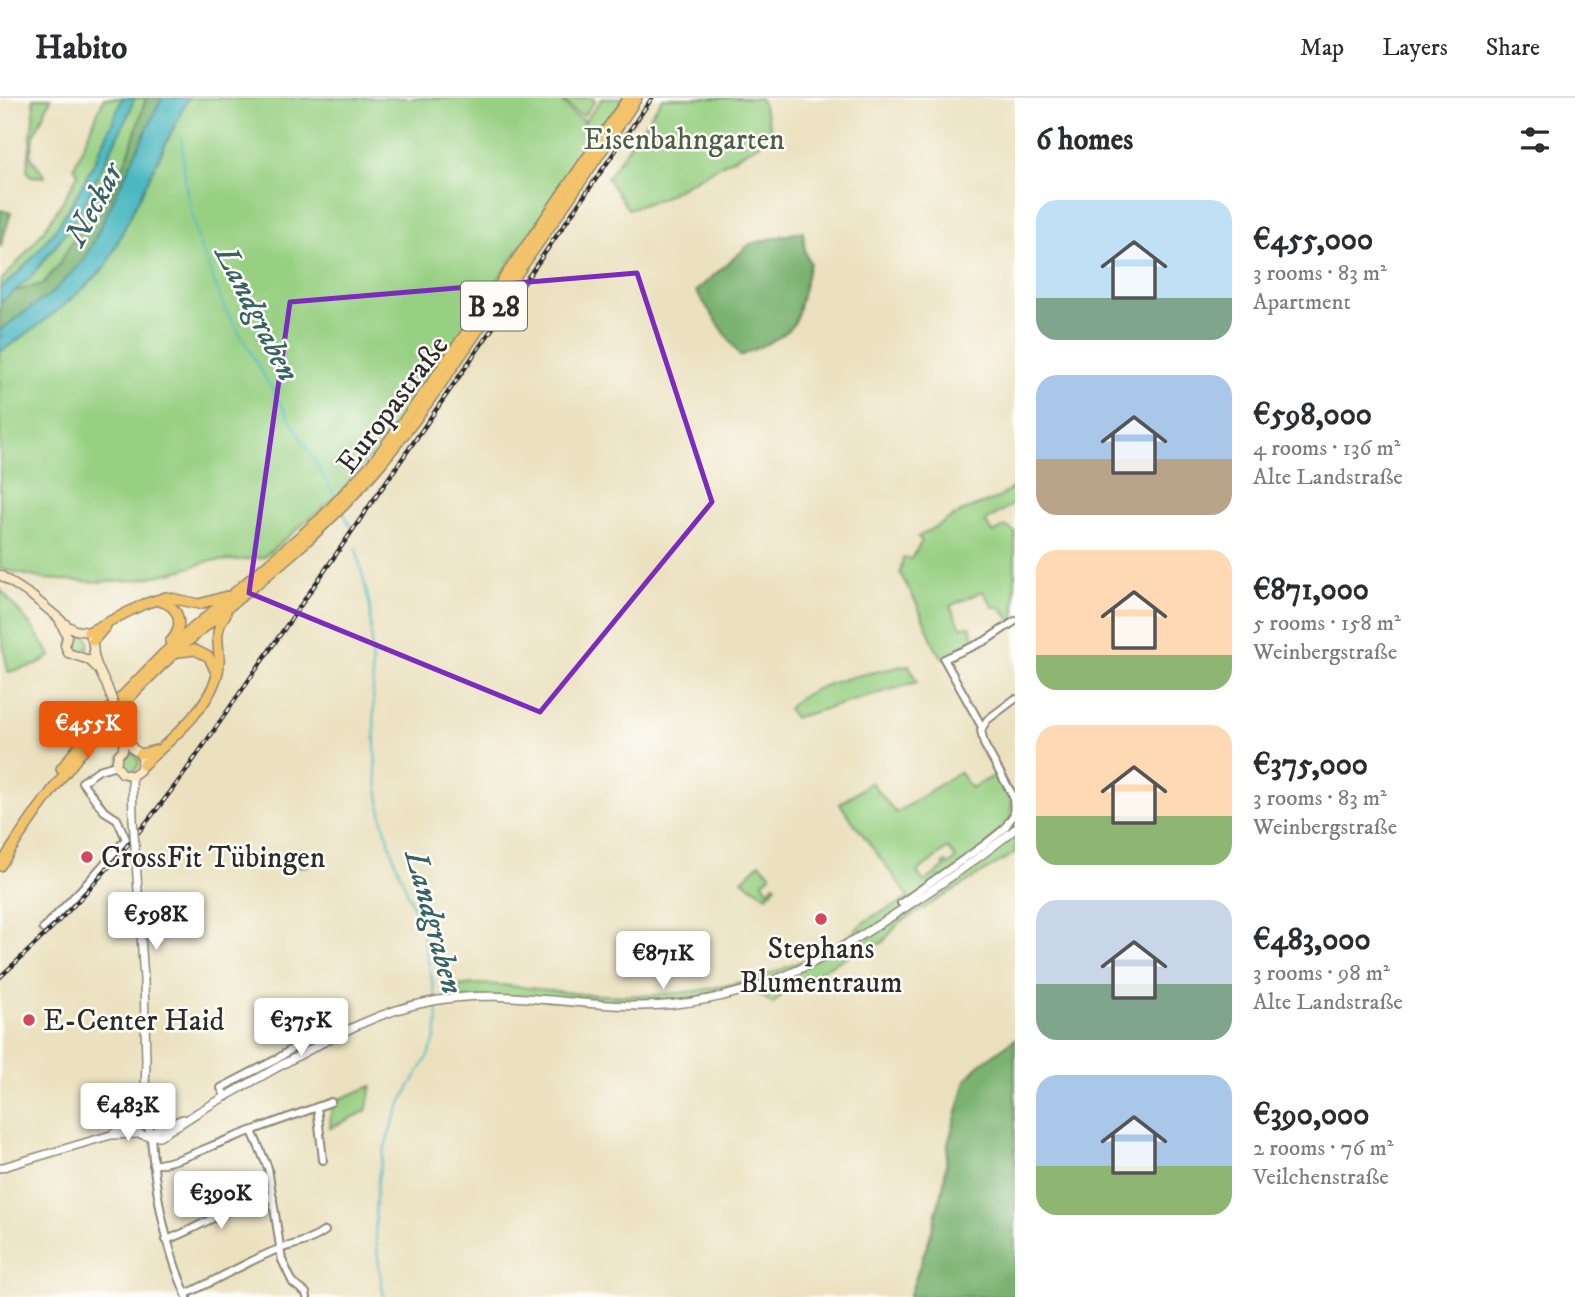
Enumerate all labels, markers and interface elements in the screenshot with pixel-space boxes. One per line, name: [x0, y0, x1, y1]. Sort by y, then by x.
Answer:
text: Habito: [35, 28, 127, 69]
text: Map: [1300, 33, 1344, 63]
text: Layers: [1382, 33, 1448, 63]
text: Share: [1486, 33, 1540, 63]
icon: filters: [1516, 121, 1554, 159]
park label: Eisenbahngarten: [583, 122, 785, 159]
text: 6 homes: [1036, 122, 1133, 159]
water label: Neckar: [56, 154, 134, 255]
text: €455,000: [1253, 222, 1373, 259]
icon: home: [1092, 228, 1176, 312]
water label: Landgraben: [204, 237, 307, 389]
text: 3 rooms · 83 m²: [1253, 259, 1387, 288]
road number: B 28: [461, 282, 527, 330]
text: Apartment: [1253, 288, 1351, 317]
street label: Europastraße: [329, 329, 457, 481]
text: €598,000: [1253, 397, 1372, 434]
icon: home: [1092, 403, 1176, 487]
text: 4 rooms · 136 m²: [1253, 434, 1400, 463]
text: Alte Landstraße: [1253, 463, 1403, 492]
text: €871,000: [1253, 572, 1369, 609]
icon: home: [1092, 578, 1176, 662]
text: 5 rooms · 158 m²: [1253, 609, 1401, 638]
text: Weinbergstraße: [1253, 638, 1397, 667]
pin: €455K: [39, 702, 137, 761]
text: €455K: [55, 709, 121, 738]
text: €375,000: [1253, 747, 1368, 784]
icon: home: [1092, 753, 1176, 837]
text: 3 rooms · 83 m²: [1253, 784, 1387, 813]
text: Weinbergstraße: [1253, 813, 1397, 842]
place label: CrossFit Tübingen: [101, 840, 326, 877]
water label: Landgraben: [394, 844, 471, 999]
marker: CrossFit Tübingen: [79, 849, 95, 865]
pin: €598K: [107, 892, 205, 952]
text: €598K: [124, 900, 188, 929]
marker: Stephans Blumentraum: [813, 911, 829, 927]
text: €483,000: [1253, 922, 1371, 959]
icon: home: [1092, 928, 1176, 1012]
place label: Stephans Blumentraum: [739, 931, 903, 1002]
pin: €871K: [614, 932, 712, 991]
text: €871K: [632, 939, 694, 968]
text: 3 rooms · 98 m²: [1253, 959, 1390, 988]
text: Alte Landstraße: [1253, 988, 1403, 1017]
pin: €375K: [252, 998, 350, 1058]
place label: E-Center Haid: [43, 1003, 225, 1040]
text: €375K: [270, 1006, 332, 1035]
marker: E-Center Haid: [21, 1012, 37, 1028]
pin: €483K: [79, 1084, 177, 1143]
text: €483K: [97, 1091, 159, 1120]
text: €390,000: [1253, 1097, 1369, 1134]
icon: home: [1092, 1103, 1176, 1187]
text: 2 rooms · 76 m²: [1253, 1134, 1393, 1163]
text: Veilchenstraße: [1253, 1163, 1389, 1192]
pin: €390K: [172, 1172, 270, 1231]
text: €390K: [190, 1179, 252, 1208]

